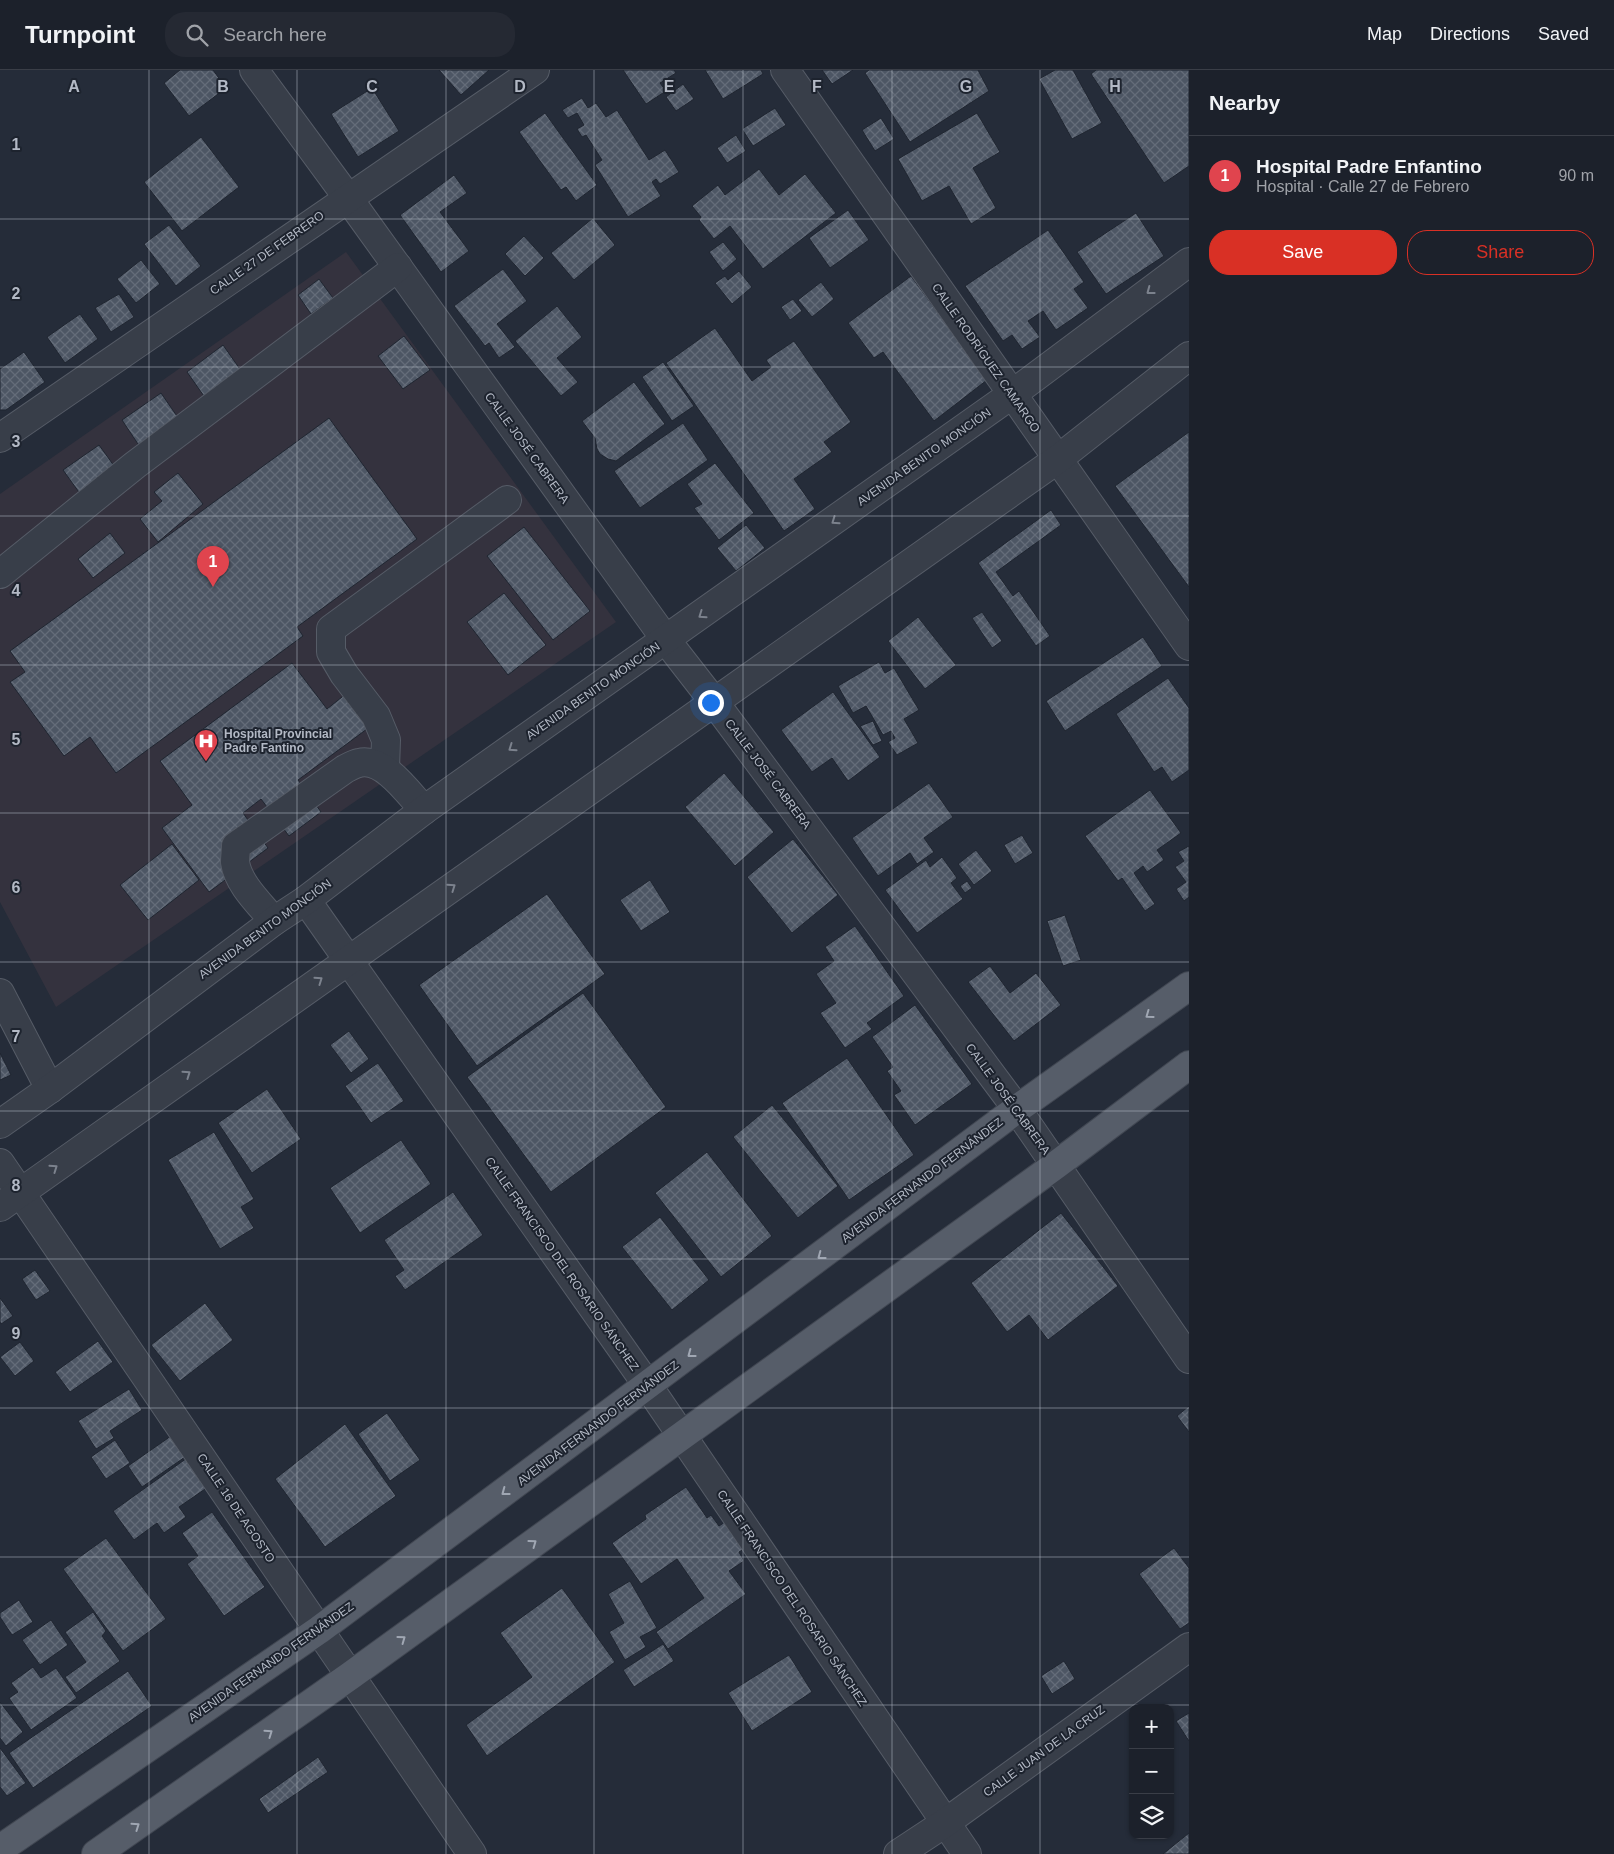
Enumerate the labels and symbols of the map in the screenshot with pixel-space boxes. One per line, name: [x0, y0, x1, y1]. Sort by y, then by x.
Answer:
text: A: [68, 78, 80, 95]
text: B: [217, 78, 229, 95]
text: C: [366, 78, 378, 95]
text: D: [514, 78, 526, 95]
text: E: [664, 78, 675, 95]
text: F: [812, 78, 822, 95]
text: G: [960, 78, 972, 95]
text: H: [1109, 78, 1121, 95]
text: 1: [12, 136, 21, 153]
street label: CALLE 27 DE FEBRERO: [207, 208, 327, 298]
street label: CALLE RODRÍGUEZ CAMARGO: [929, 280, 1044, 435]
text: 2: [12, 285, 21, 302]
one-way arrow: [1146, 285, 1156, 294]
street label: CALLE JOSÉ CABRERA: [482, 389, 573, 506]
street label: AVENIDA BENITO MONCIÓN: [854, 404, 994, 509]
text: 3: [12, 433, 21, 450]
one-way arrow: [831, 514, 840, 524]
pin: 1: [197, 546, 229, 587]
text: 4: [12, 582, 21, 599]
one-way arrow: [698, 609, 708, 618]
street label: AVENIDA BENITO MONCIÓN: [523, 638, 663, 743]
your location: [698, 690, 724, 716]
street label: CALLE JOSÉ CABRERA: [722, 716, 815, 832]
place label: Hospital Provincial Padre Fantino: [224, 727, 332, 755]
hospital icon: Hospital Provincial Padre Fantino: [193, 728, 219, 762]
text: 5: [12, 731, 21, 748]
one-way arrow: [508, 742, 518, 751]
street label: AVENIDA BENITO MONCIÓN: [195, 875, 334, 982]
text: 6: [12, 879, 21, 896]
one-way arrow: [446, 884, 456, 893]
one-way arrow: [313, 977, 323, 986]
one-way arrow: [1146, 1009, 1155, 1017]
text: 7: [12, 1028, 21, 1045]
street label: CALLE JOSÉ CABRERA: [963, 1040, 1054, 1157]
one-way arrow: [181, 1071, 190, 1080]
street label: AVENIDA FERNANDO FERNÁNDEZ: [838, 1114, 1005, 1245]
street label: CALLE FRANCISCO DEL ROSARIO SÁNCHEZ: [482, 1154, 642, 1374]
one-way arrow: [48, 1165, 58, 1174]
text: 8: [12, 1177, 21, 1194]
one-way arrow: [817, 1250, 827, 1259]
text: 9: [12, 1325, 21, 1342]
one-way arrow: [688, 1348, 697, 1356]
street label: AVENIDA FERNANDO FERNÁNDEZ: [514, 1357, 681, 1488]
street label: CALLE 16 DE AGOSTO: [194, 1451, 278, 1565]
one-way arrow: [502, 1487, 511, 1495]
street label: CALLE FRANCISCO DEL ROSARIO SÁNCHEZ: [714, 1487, 871, 1709]
one-way arrow: [527, 1541, 536, 1549]
street label: AVENIDA FERNANDO FERNÁNDEZ: [185, 1599, 356, 1725]
one-way arrow: [396, 1636, 406, 1645]
street label: CALLE JUAN DE LA CRUZ: [981, 1702, 1107, 1800]
one-way arrow: [263, 1730, 273, 1739]
one-way arrow: [130, 1823, 140, 1832]

